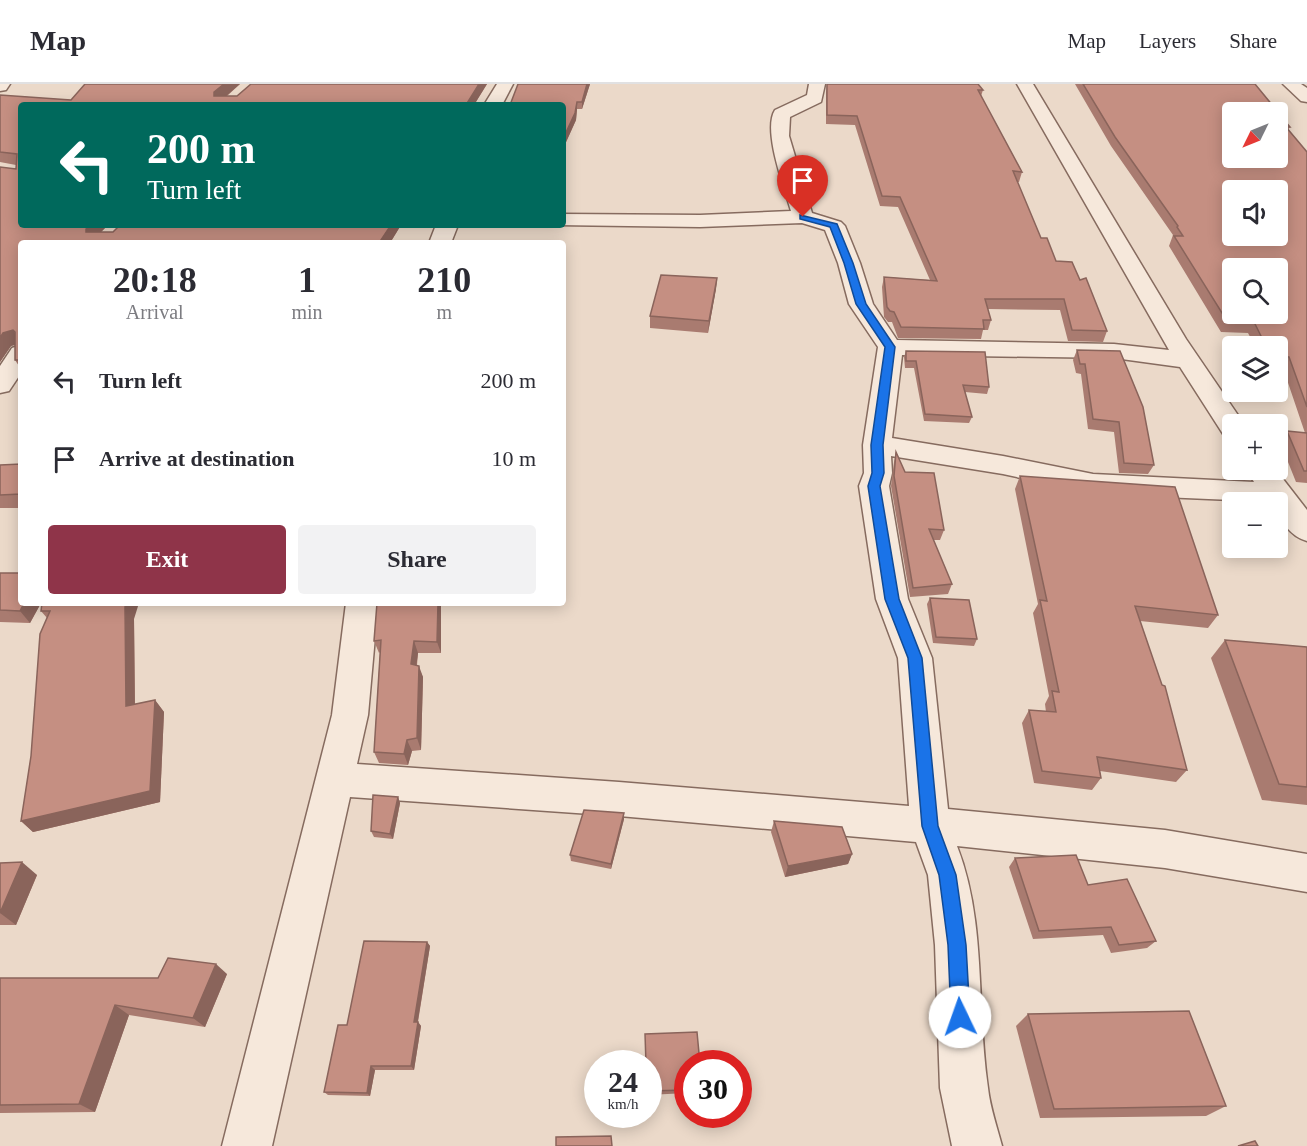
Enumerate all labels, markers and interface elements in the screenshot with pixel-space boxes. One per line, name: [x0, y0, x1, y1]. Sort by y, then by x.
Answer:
text: Map: [30, 25, 86, 56]
text: Map: [1068, 29, 1106, 53]
text: Layers: [1139, 29, 1196, 53]
text: Share: [1229, 29, 1277, 53]
north arrow: [1222, 102, 1288, 168]
map controls: [1222, 102, 1288, 558]
icon: left: [48, 126, 126, 204]
text: 200 m: [147, 126, 256, 172]
pin: [777, 155, 828, 217]
icon: arrive: [786, 164, 819, 197]
text: Turn left: [147, 175, 241, 205]
button: sound: [1222, 180, 1288, 246]
button: search: [1222, 258, 1288, 324]
text: 20:18: [113, 260, 197, 300]
text: 1: [298, 260, 316, 300]
text: 210: [417, 260, 471, 300]
text: Arrival: [126, 301, 184, 323]
text: min: [291, 301, 323, 323]
text: m: [437, 301, 452, 323]
button: layers: [1222, 336, 1288, 402]
icon: left: [48, 365, 81, 398]
text: Turn left: [99, 368, 182, 393]
text: 200 m: [480, 368, 536, 393]
button: +: [1222, 414, 1288, 480]
icon: arrive: [48, 443, 81, 476]
text: Arrive at destination: [99, 446, 295, 471]
text: 10 m: [491, 446, 536, 471]
button: −: [1222, 492, 1288, 558]
button: Exit: [48, 525, 286, 594]
button: Share: [298, 525, 536, 594]
position arrow: [928, 985, 992, 1049]
speed limit sign: 30: [674, 1050, 752, 1128]
text: 24: [608, 1065, 638, 1098]
text: km/h: [608, 1096, 638, 1112]

